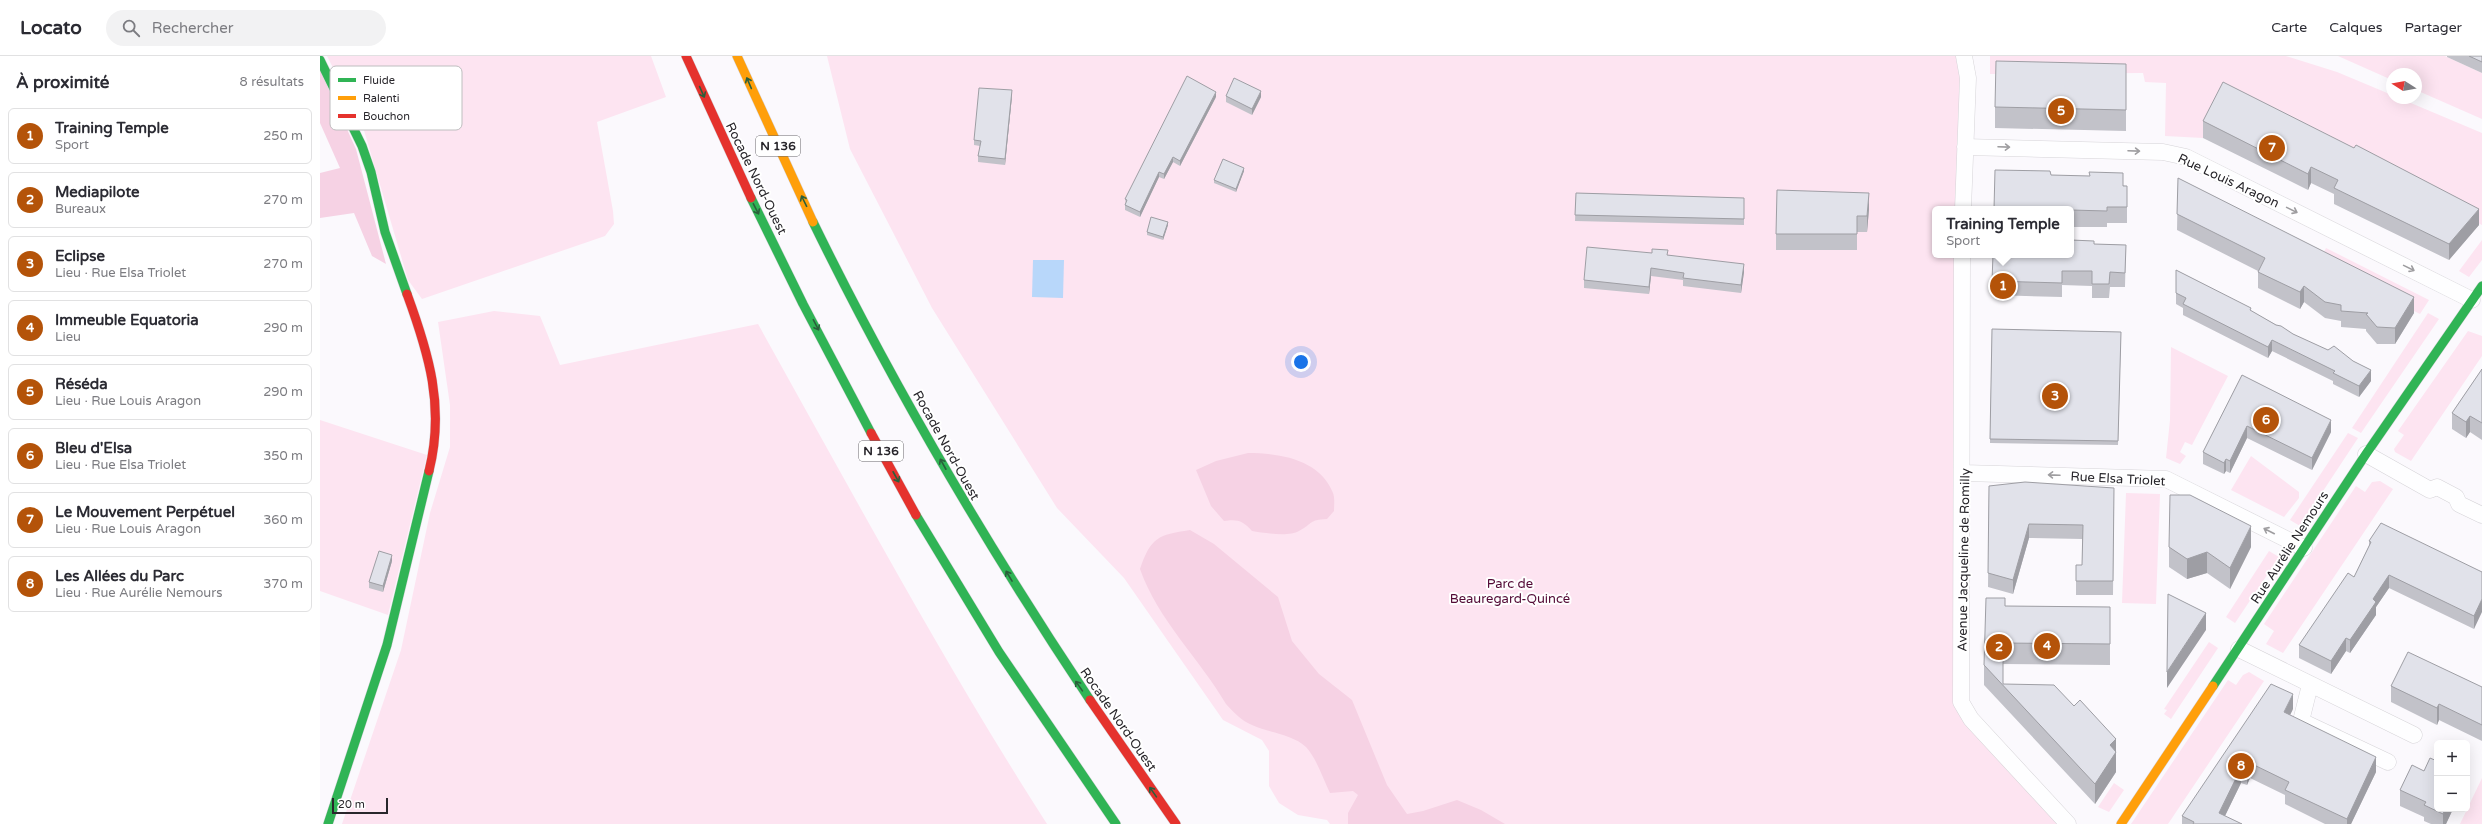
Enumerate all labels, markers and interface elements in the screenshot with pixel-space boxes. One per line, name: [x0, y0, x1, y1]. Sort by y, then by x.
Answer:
search box: [106, 10, 386, 46]
text: Locato: [20, 17, 82, 39]
icon: search: [120, 17, 142, 39]
text: Rechercher: [152, 19, 233, 37]
text: Carte: [2271, 19, 2307, 36]
text: Calques: [2329, 19, 2382, 36]
text: Partager: [2404, 19, 2462, 36]
legend: [330, 66, 462, 130]
north arrow: [2386, 68, 2422, 104]
text: À proximité: [16, 72, 109, 93]
text: 8 résultats: [240, 74, 304, 90]
text: Fluide: [363, 74, 395, 87]
one-way arrow: [745, 78, 752, 90]
one-way arrow: [699, 85, 706, 97]
text: Ralenti: [363, 92, 400, 105]
pin: 5: [2048, 96, 2074, 126]
text: Bouchon: [363, 110, 410, 123]
text: Training Temple: [55, 119, 169, 137]
street label: Rocade Nord-Ouest: [722, 120, 790, 237]
text: 1: [26, 128, 34, 144]
text: 250 m: [263, 128, 303, 144]
pin: 7: [2259, 133, 2285, 163]
road number: N 136: [756, 136, 800, 156]
text: Sport: [55, 137, 89, 153]
one-way arrow: [1997, 143, 2010, 151]
one-way arrow: [2127, 147, 2140, 155]
street label: Rue Louis Aragon: [2175, 150, 2282, 211]
text: Mediapilote: [55, 183, 140, 201]
text: 2: [26, 192, 34, 208]
text: 270 m: [263, 192, 303, 208]
one-way arrow: [800, 195, 807, 207]
text: Bureaux: [55, 201, 106, 217]
one-way arrow: [753, 203, 761, 215]
popup: [1932, 206, 2074, 258]
one-way arrow: [2286, 207, 2298, 214]
text: Training Temple: [1946, 215, 2060, 233]
text: Sport: [1946, 233, 1980, 249]
text: Eclipse: [55, 247, 105, 265]
text: 3: [26, 256, 34, 272]
text: 270 m: [263, 256, 303, 272]
text: Lieu · Rue Elsa Triolet: [55, 265, 186, 281]
one-way arrow: [2403, 265, 2415, 272]
pin: 1: [1990, 271, 2016, 301]
text: Immeuble Equatoria: [55, 311, 199, 329]
one-way arrow: [812, 319, 820, 331]
text: 4: [26, 320, 34, 336]
text: 290 m: [263, 320, 303, 336]
text: Lieu: [55, 329, 81, 345]
your location: [1291, 352, 1311, 372]
text: Réséda: [55, 375, 108, 393]
pin: 3: [2042, 381, 2068, 411]
text: 5: [26, 384, 34, 400]
text: 290 m: [263, 384, 303, 400]
street label: Rocade Nord-Ouest: [909, 388, 983, 503]
text: Lieu · Rue Louis Aragon: [55, 393, 201, 409]
pin: 6: [2253, 405, 2279, 435]
text: Bleu d'Elsa: [55, 439, 132, 457]
road number: N 136: [859, 441, 903, 461]
text: 6: [26, 448, 34, 464]
text: 350 m: [263, 448, 303, 464]
text: Lieu · Rue Elsa Triolet: [55, 457, 186, 473]
one-way arrow: [938, 458, 946, 470]
street label: Avenue Jacqueline de Romilly: [1954, 468, 1974, 652]
street label: Rue Elsa Triolet: [2070, 469, 2166, 489]
one-way arrow: [892, 471, 900, 483]
one-way arrow: [2048, 471, 2061, 479]
street label: Rue Aurélie Nemours: [2247, 488, 2332, 607]
text: Le Mouvement Perpétuel: [55, 503, 235, 521]
text: 7: [26, 512, 34, 528]
text: 360 m: [263, 512, 303, 528]
text: Lieu · Rue Louis Aragon: [55, 521, 201, 537]
one-way arrow: [2264, 526, 2276, 534]
text: Les Allées du Parc: [55, 567, 184, 585]
one-way arrow: [1004, 570, 1012, 582]
text: 8: [26, 576, 34, 592]
text: 370 m: [263, 576, 303, 592]
park label: Parc de Beauregard-Quincé: [1450, 576, 1570, 607]
text: Lieu · Rue Aurélie Nemours: [55, 585, 222, 601]
pin: 4: [2034, 631, 2060, 661]
pin: 2: [1986, 632, 2012, 662]
street label: Rocade Nord-Ouest: [1076, 665, 1160, 775]
one-way arrow: [1075, 680, 1083, 691]
map controls: [2434, 740, 2470, 812]
button: +: [2434, 740, 2470, 776]
pin: 8: [2228, 751, 2254, 781]
button: −: [2434, 776, 2470, 812]
one-way arrow: [1149, 787, 1157, 798]
scale bar: [332, 796, 388, 815]
text: 20 m: [338, 798, 365, 811]

